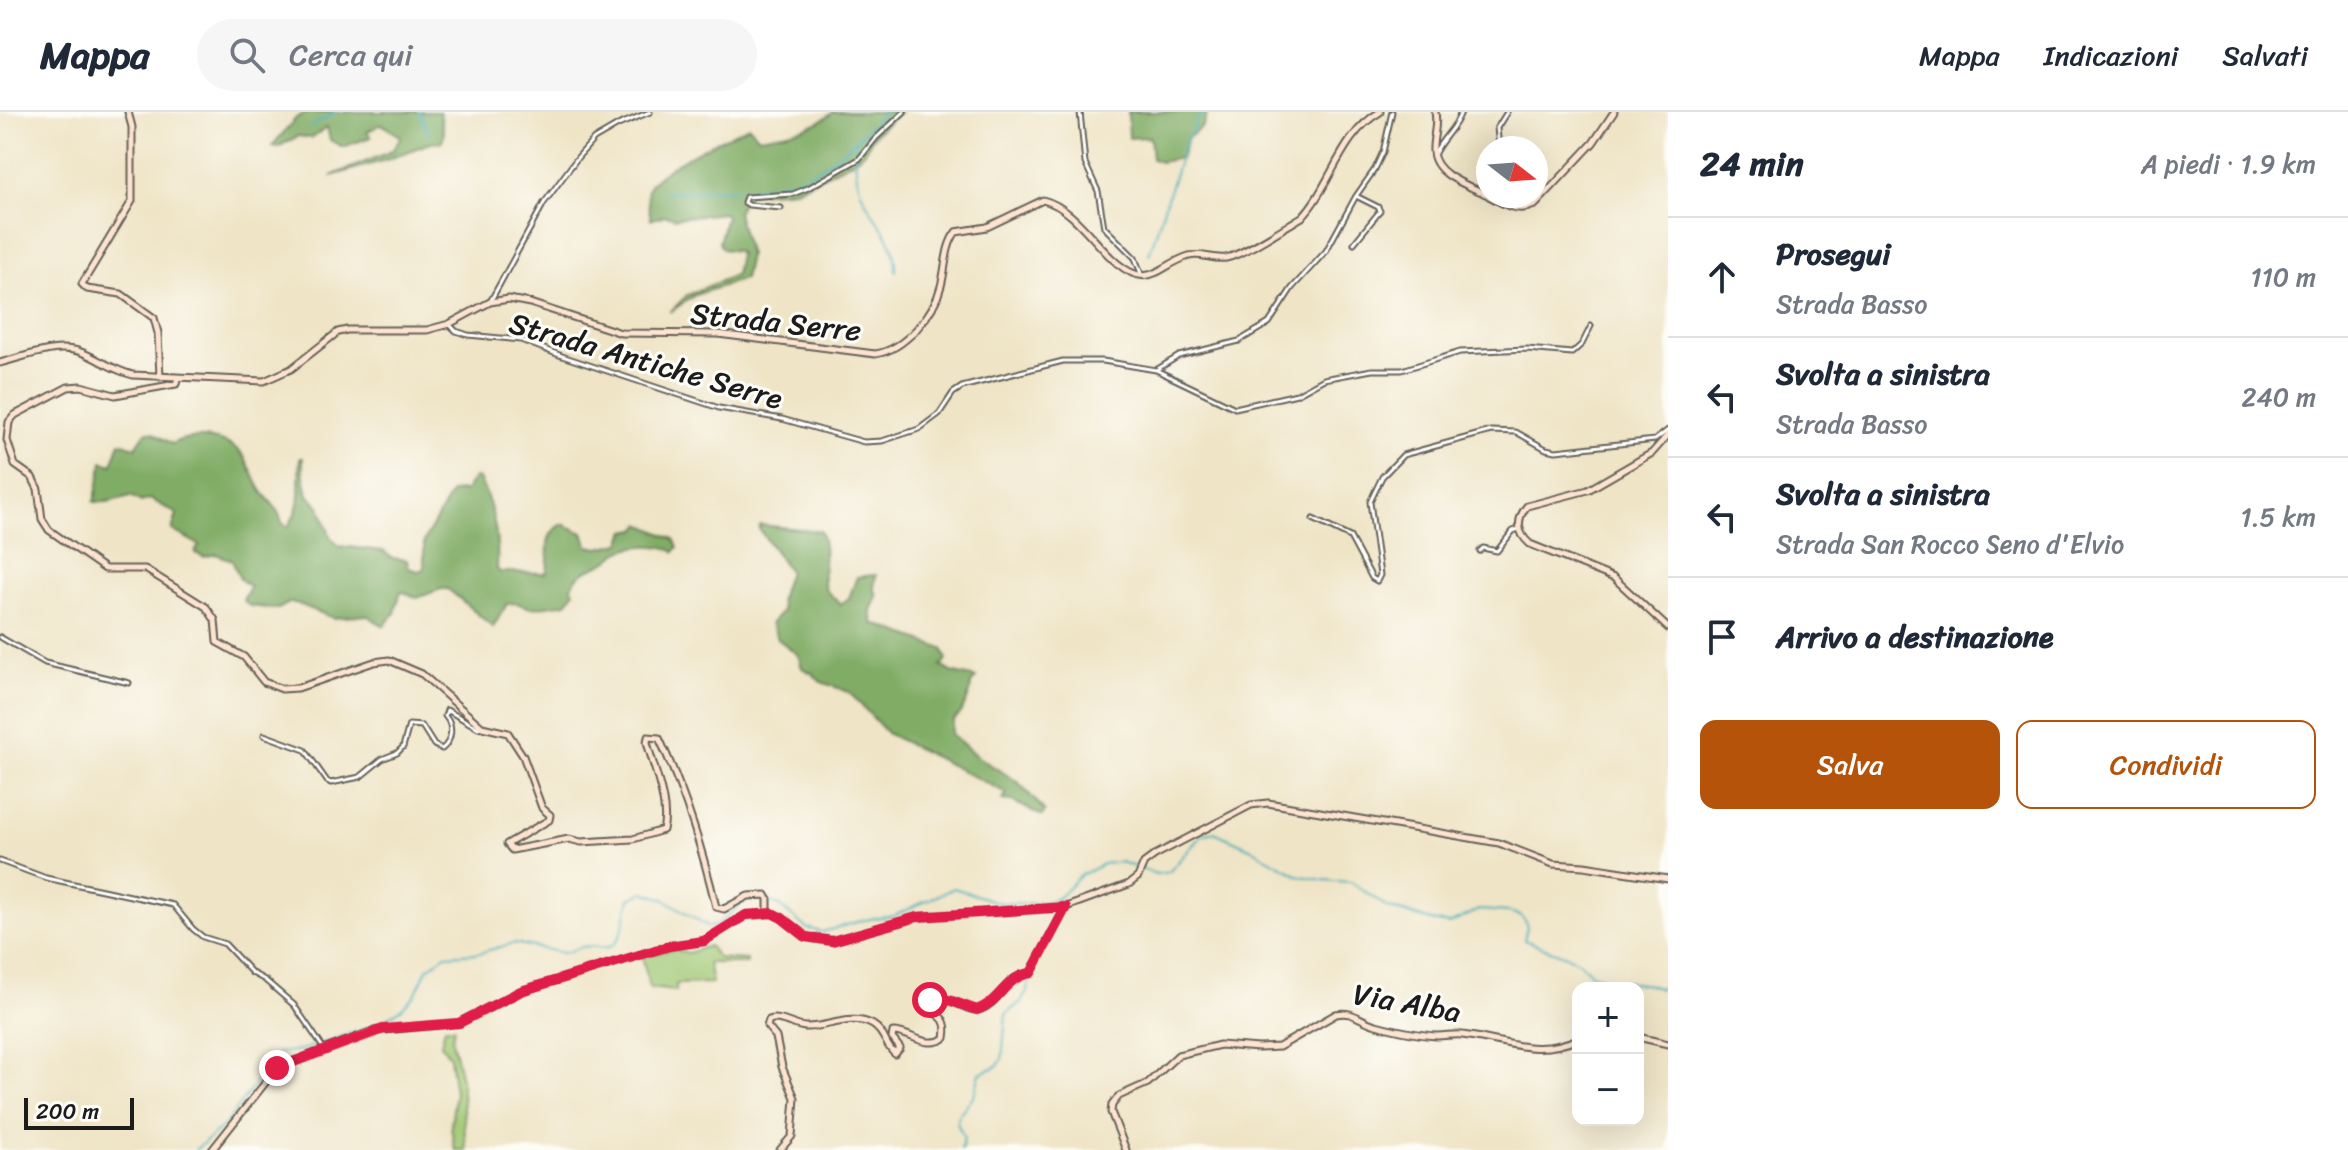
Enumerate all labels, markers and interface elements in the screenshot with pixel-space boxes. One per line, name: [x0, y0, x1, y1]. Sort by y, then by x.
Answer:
search box: [197, 19, 757, 91]
text: Mappa: [40, 22, 149, 89]
text: Cerca qui: [289, 28, 413, 82]
text: Mappa: [1919, 31, 2000, 80]
text: Indicazioni: [2044, 31, 2178, 80]
text: Salvati: [2222, 31, 2308, 80]
icon: search: [225, 33, 269, 77]
text: 24 min: [1700, 134, 1804, 194]
north arrow: [1476, 136, 1548, 208]
text: A piedi · 1.9 km: [2141, 141, 2316, 187]
text: Prosegui: [1776, 227, 1890, 281]
text: 110 m: [2251, 254, 2316, 300]
icon: ahead: [1700, 255, 1744, 299]
text: Strada Basso: [1776, 281, 1928, 327]
street label: Strada Serre: [688, 286, 864, 358]
street label: Strada Antiche Serre: [503, 296, 789, 426]
text: Svolta a sinistra: [1776, 347, 1990, 401]
text: 240 m: [2242, 374, 2316, 420]
icon: left: [1700, 375, 1744, 419]
text: Strada Basso: [1776, 401, 1928, 447]
text: Svolta a sinistra: [1776, 467, 1990, 521]
text: 1.5 km: [2241, 494, 2316, 540]
icon: left: [1700, 495, 1744, 539]
text: Strada San Rocco Seno d'Elvio: [1776, 521, 2124, 567]
text: Arrivo a destinazione: [1776, 610, 2054, 664]
icon: arrive: [1700, 615, 1744, 659]
button: Salva: [1700, 720, 2000, 809]
button: Condividi: [2016, 720, 2316, 809]
street label: Via Alba: [1349, 967, 1465, 1039]
route start: [912, 982, 948, 1018]
map controls: [1572, 982, 1644, 1126]
button: +: [1572, 982, 1644, 1054]
route end: [259, 1050, 295, 1086]
button: −: [1572, 1054, 1644, 1126]
text: 200 m: [36, 1092, 99, 1131]
scale bar: [24, 1094, 134, 1130]

